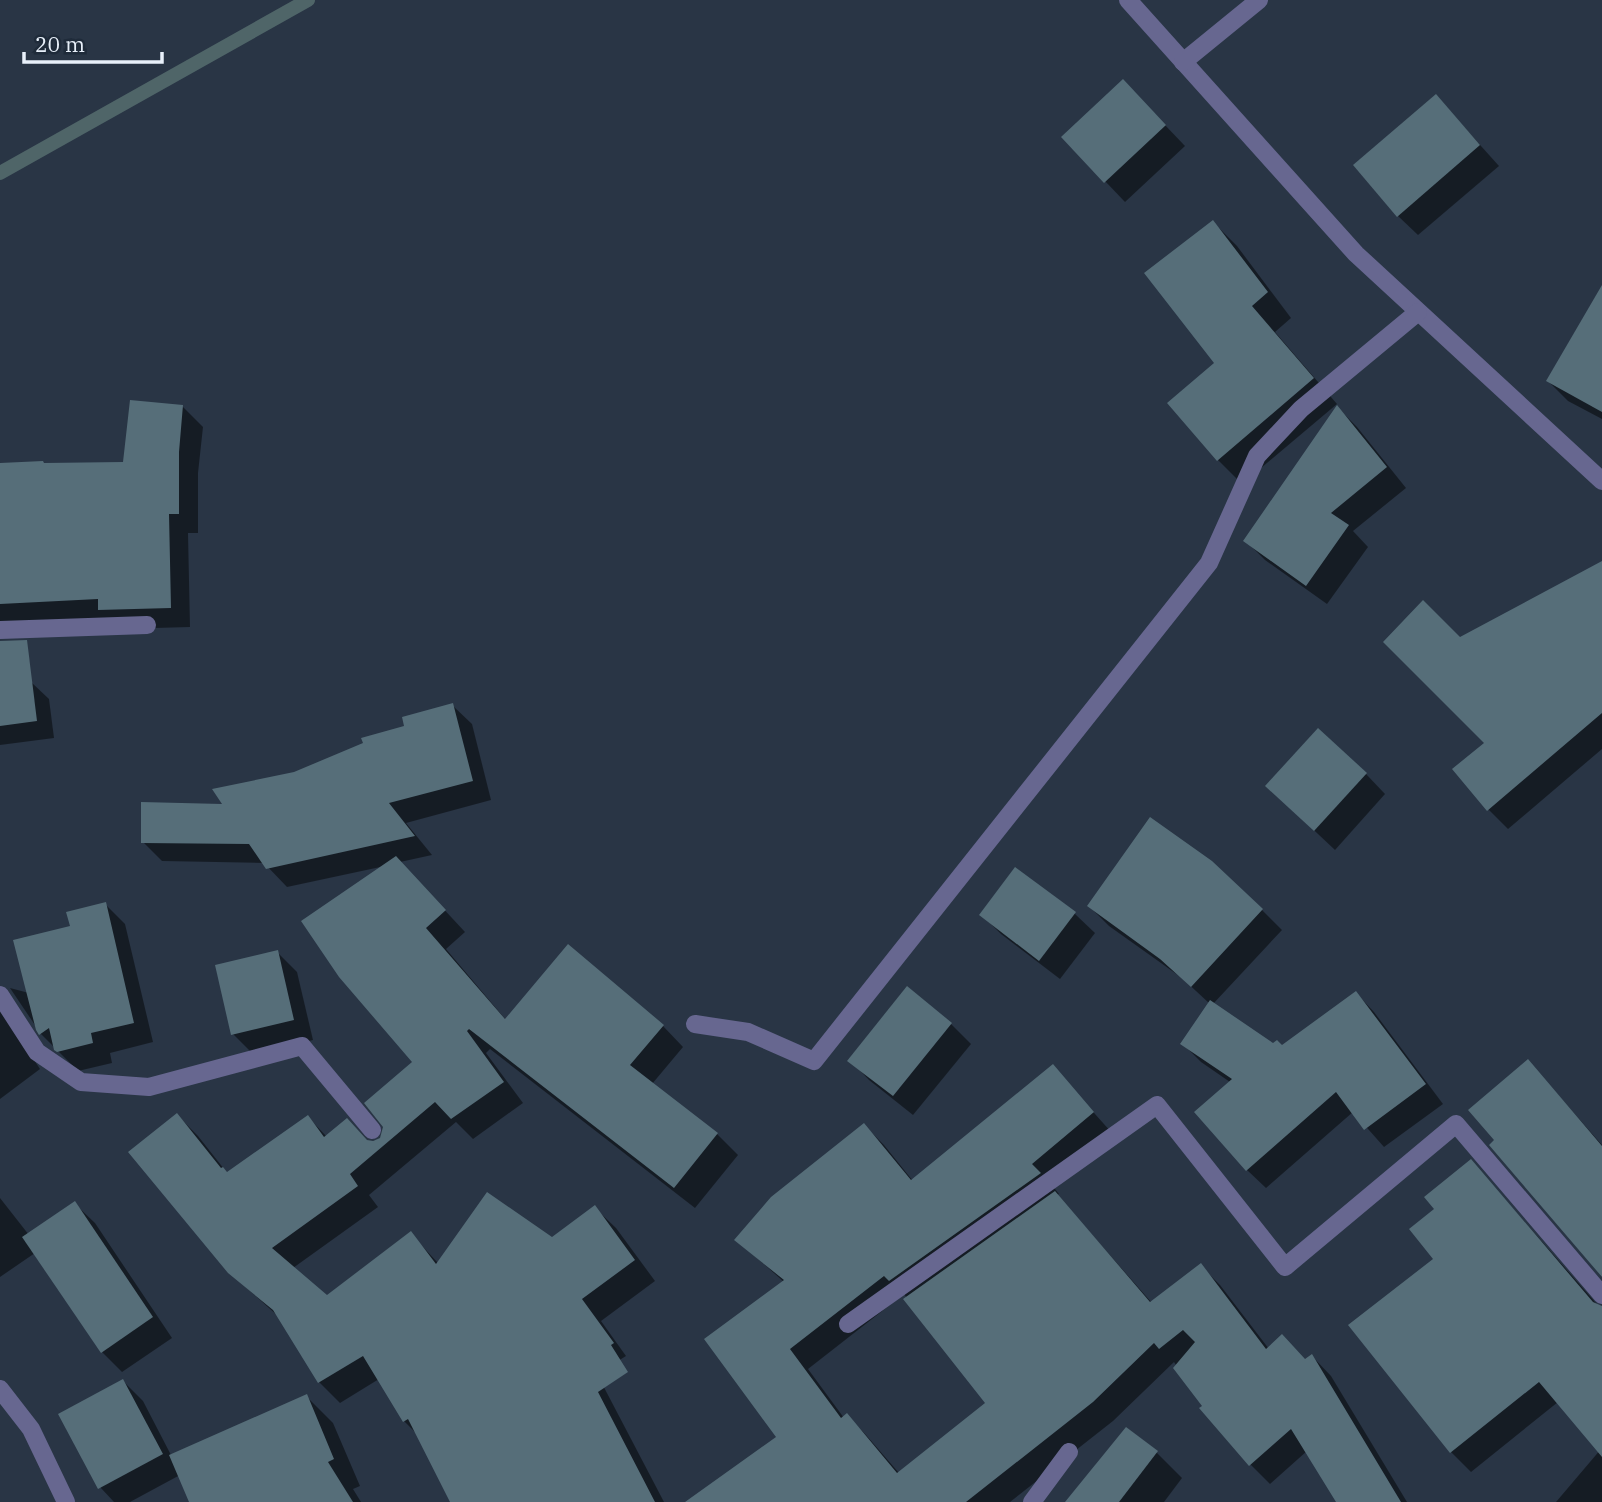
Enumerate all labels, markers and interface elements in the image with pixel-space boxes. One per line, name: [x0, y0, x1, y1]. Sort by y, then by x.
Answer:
scale bar: [24, 21, 163, 65]
text: 20 m: [35, 30, 85, 58]

